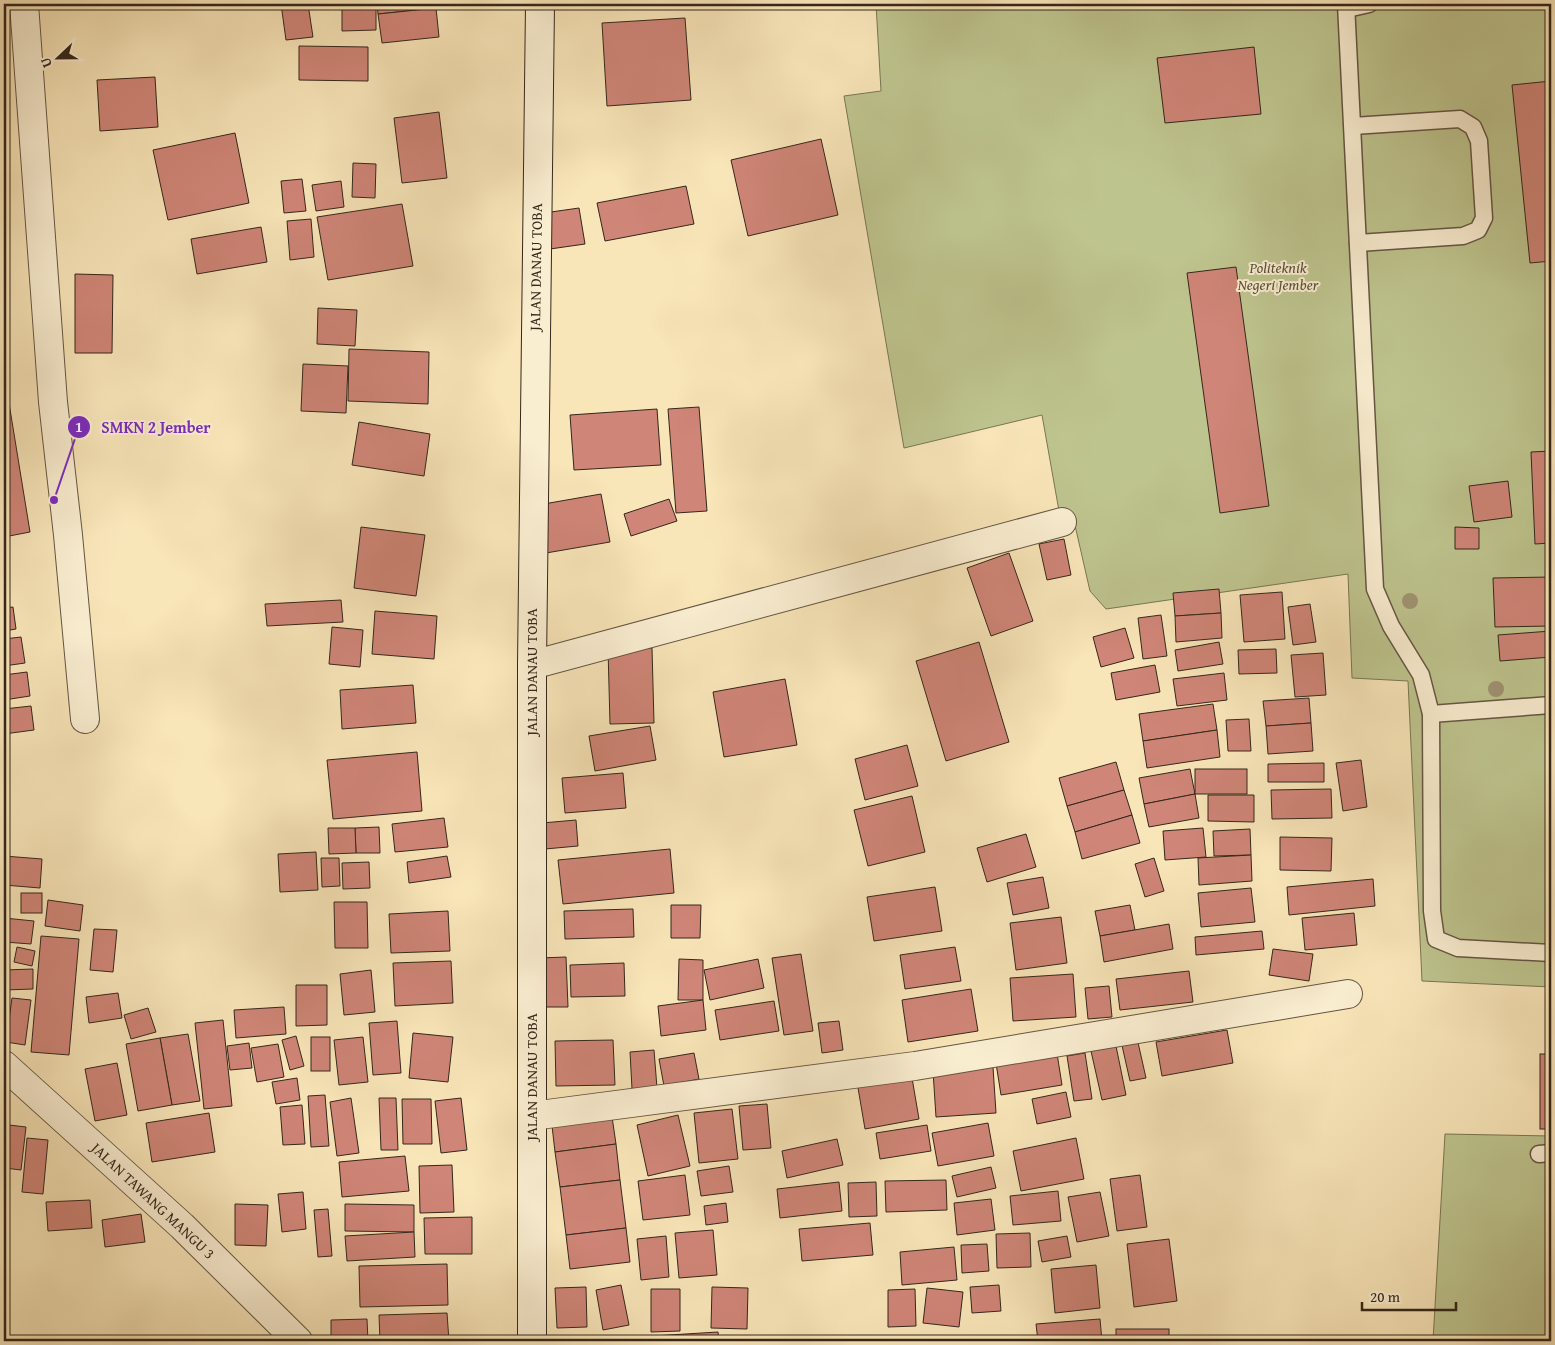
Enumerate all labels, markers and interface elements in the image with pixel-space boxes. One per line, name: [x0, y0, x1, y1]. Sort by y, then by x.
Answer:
north arrow: [32, 32, 82, 82]
text: U: [35, 54, 57, 71]
street label: JALAN DANAU TOBA: [524, 203, 547, 333]
park label: Politeknik Negeri Jember: [1238, 257, 1319, 295]
callout: SMKN 2 Jember: [66, 412, 220, 443]
text: SMKN 2 Jember: [101, 415, 211, 439]
text: 1: [75, 416, 83, 437]
street label: JALAN DANAU TOBA: [521, 608, 542, 738]
street label: JALAN DANAU TOBA: [521, 1013, 542, 1143]
street label: JALAN TAWANG MANGU 3: [85, 1136, 220, 1264]
scale bar: [1362, 1280, 1456, 1312]
text: 20 m: [1370, 1286, 1401, 1307]

